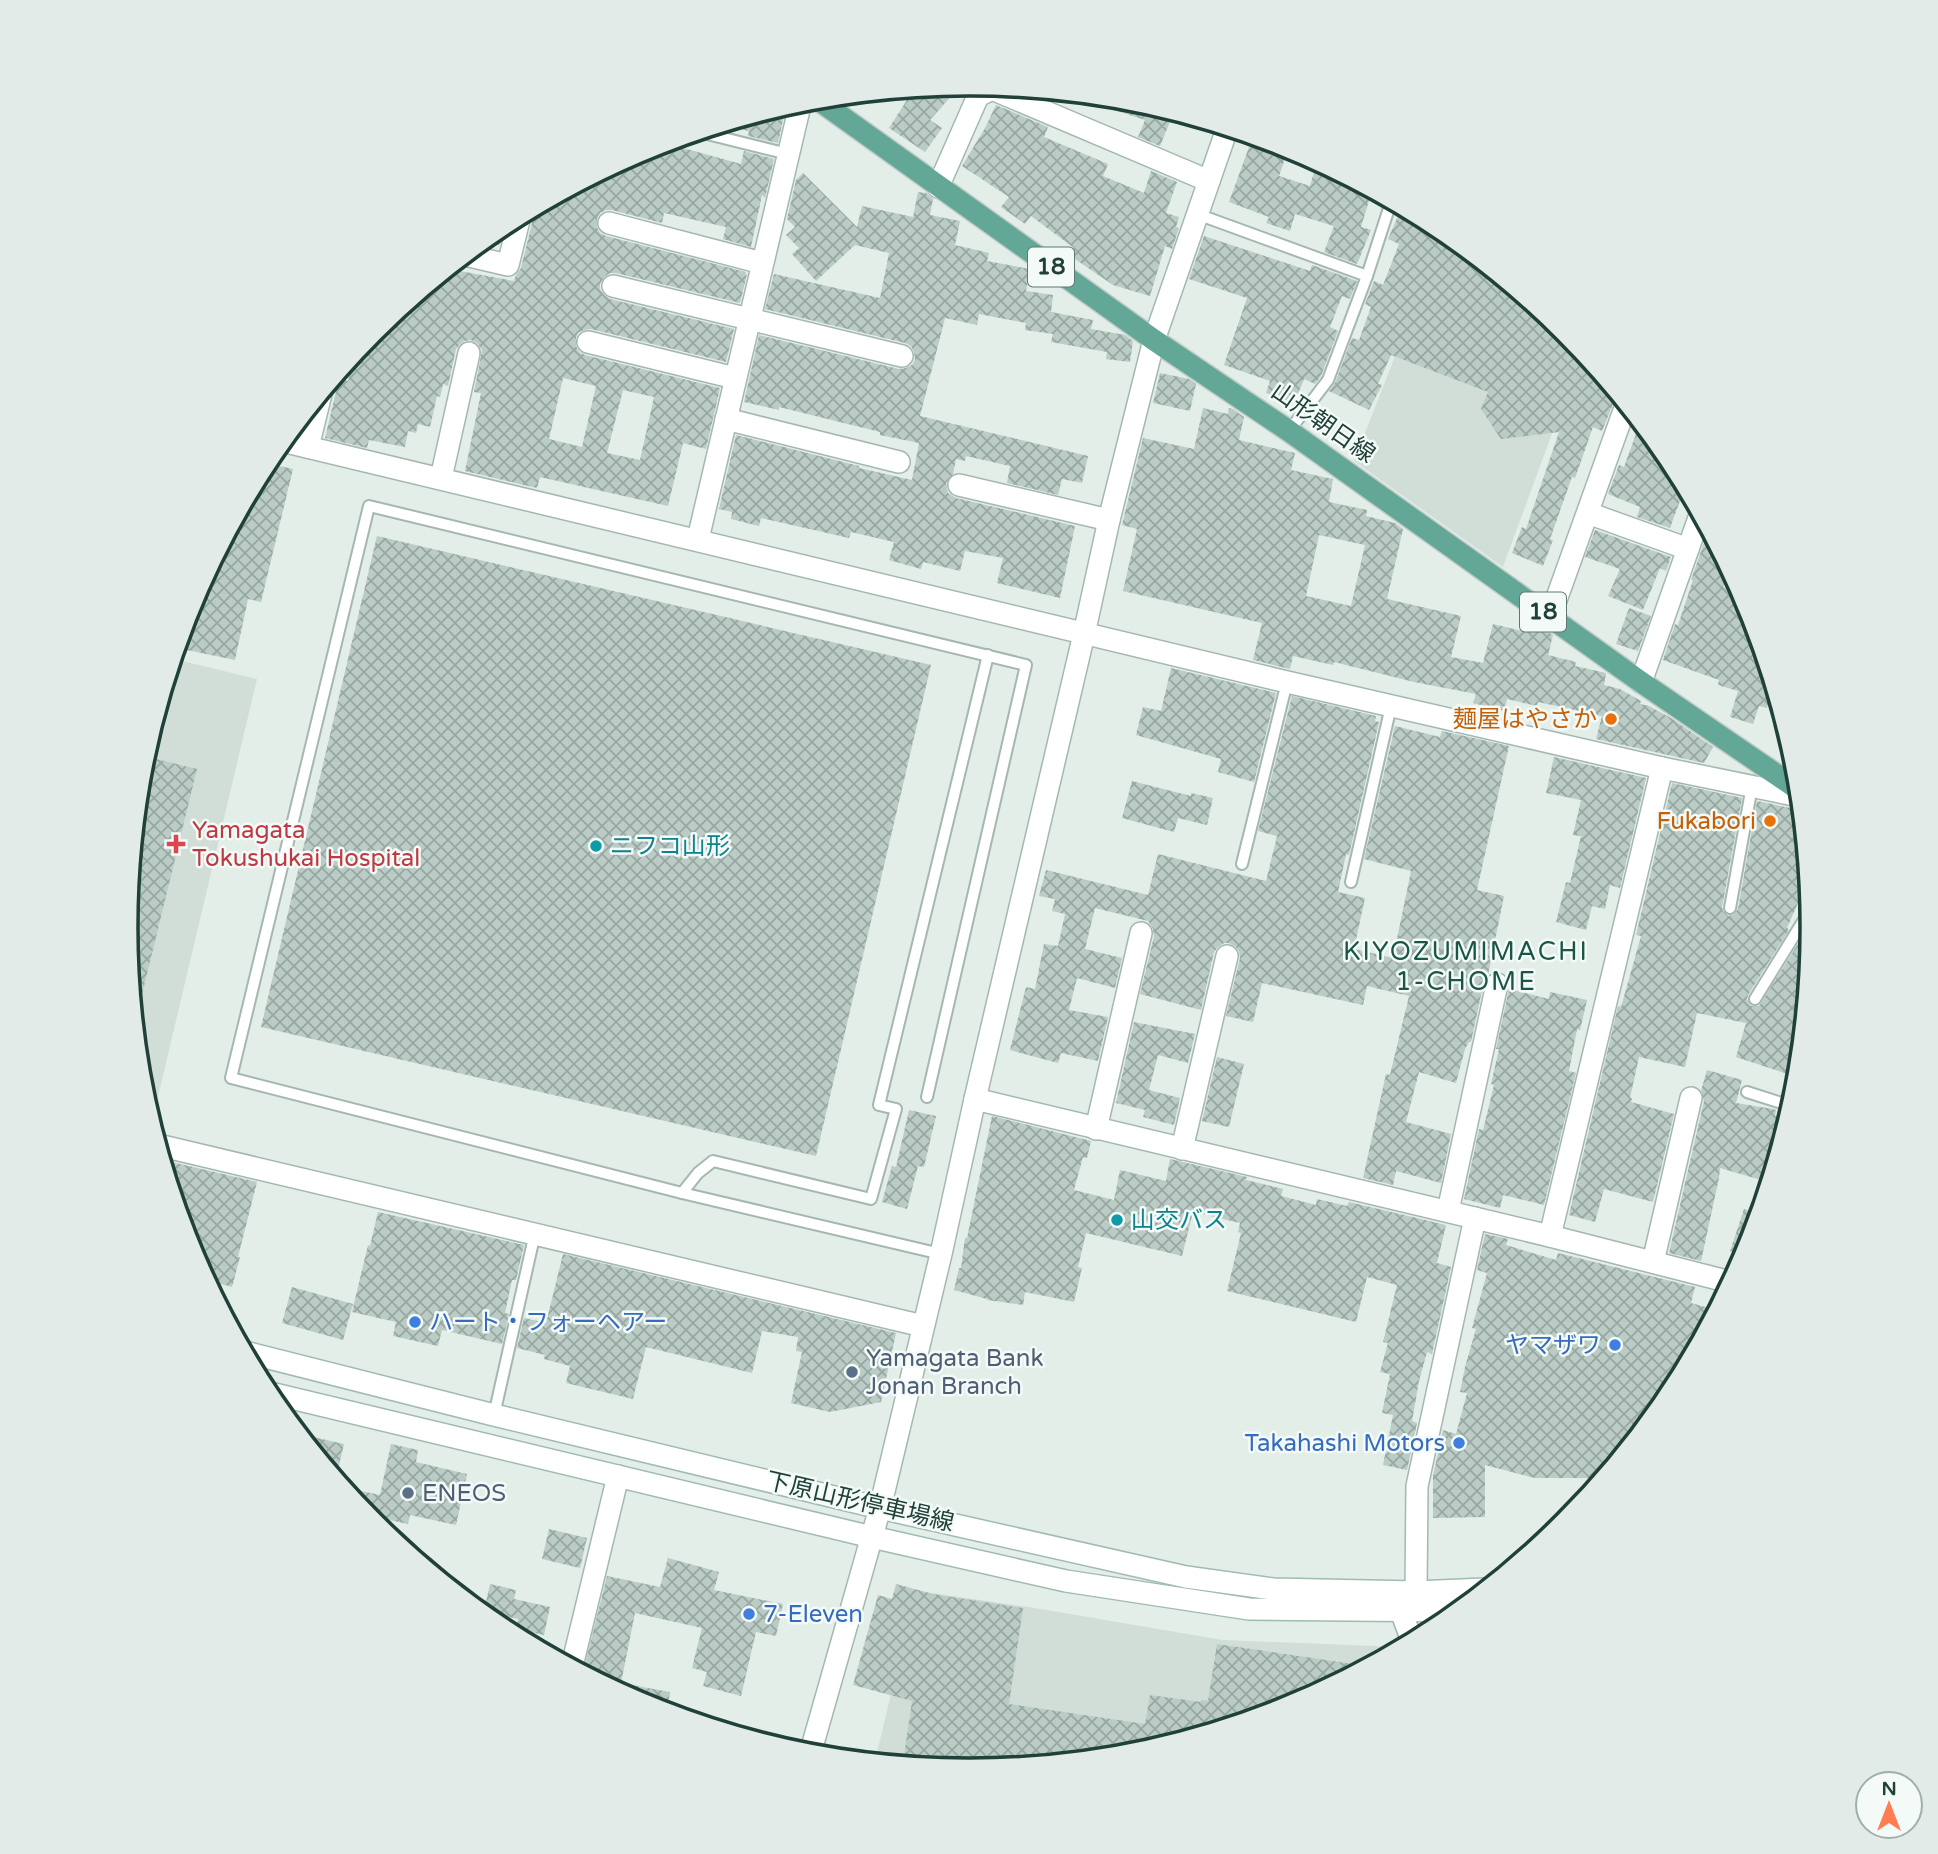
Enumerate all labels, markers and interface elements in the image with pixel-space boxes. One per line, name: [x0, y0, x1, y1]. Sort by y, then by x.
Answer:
road number: 18: [1028, 248, 1074, 286]
street label: 山形朝日線: [1266, 377, 1380, 469]
road number: 18: [1520, 592, 1566, 632]
place label: 麺屋はやさか: [1453, 705, 1597, 734]
marker: 麺屋はやさか: [1603, 711, 1619, 727]
place label: Fukabori: [1656, 807, 1756, 836]
marker: Fukabori: [1762, 813, 1778, 829]
place label: Yamagata Tokushukai Hospital: [192, 816, 420, 873]
place label: ニフコ山形: [610, 832, 730, 861]
marker: Yamagata Tokushukai Hospital: [166, 834, 186, 854]
marker: ニフコ山形: [588, 838, 604, 854]
district label: KIYOZUMIMACHI 1-CHOME: [1343, 936, 1589, 997]
place label: 山交バス: [1131, 1206, 1227, 1235]
marker: 山交バス: [1109, 1212, 1125, 1228]
place label: ハート・フォーヘアー: [429, 1308, 668, 1337]
marker: ハート・フォーヘアー: [407, 1314, 423, 1330]
place label: ヤマザワ: [1505, 1331, 1601, 1360]
marker: ヤマザワ: [1607, 1337, 1623, 1353]
place label: Yamagata Bank Jonan Branch: [866, 1344, 1043, 1401]
marker: Yamagata Bank Jonan Branch: [844, 1364, 860, 1380]
place label: Takahashi Motors: [1244, 1429, 1445, 1458]
marker: Takahashi Motors: [1451, 1435, 1467, 1451]
street label: 下原山形停車場線: [763, 1466, 957, 1538]
place label: ENEOS: [422, 1479, 506, 1508]
marker: ENEOS: [400, 1485, 416, 1501]
place label: 7-Eleven: [763, 1600, 863, 1629]
marker: 7-Eleven: [741, 1606, 757, 1622]
north arrow: [1854, 1770, 1924, 1840]
text: N: [1881, 1778, 1897, 1800]

